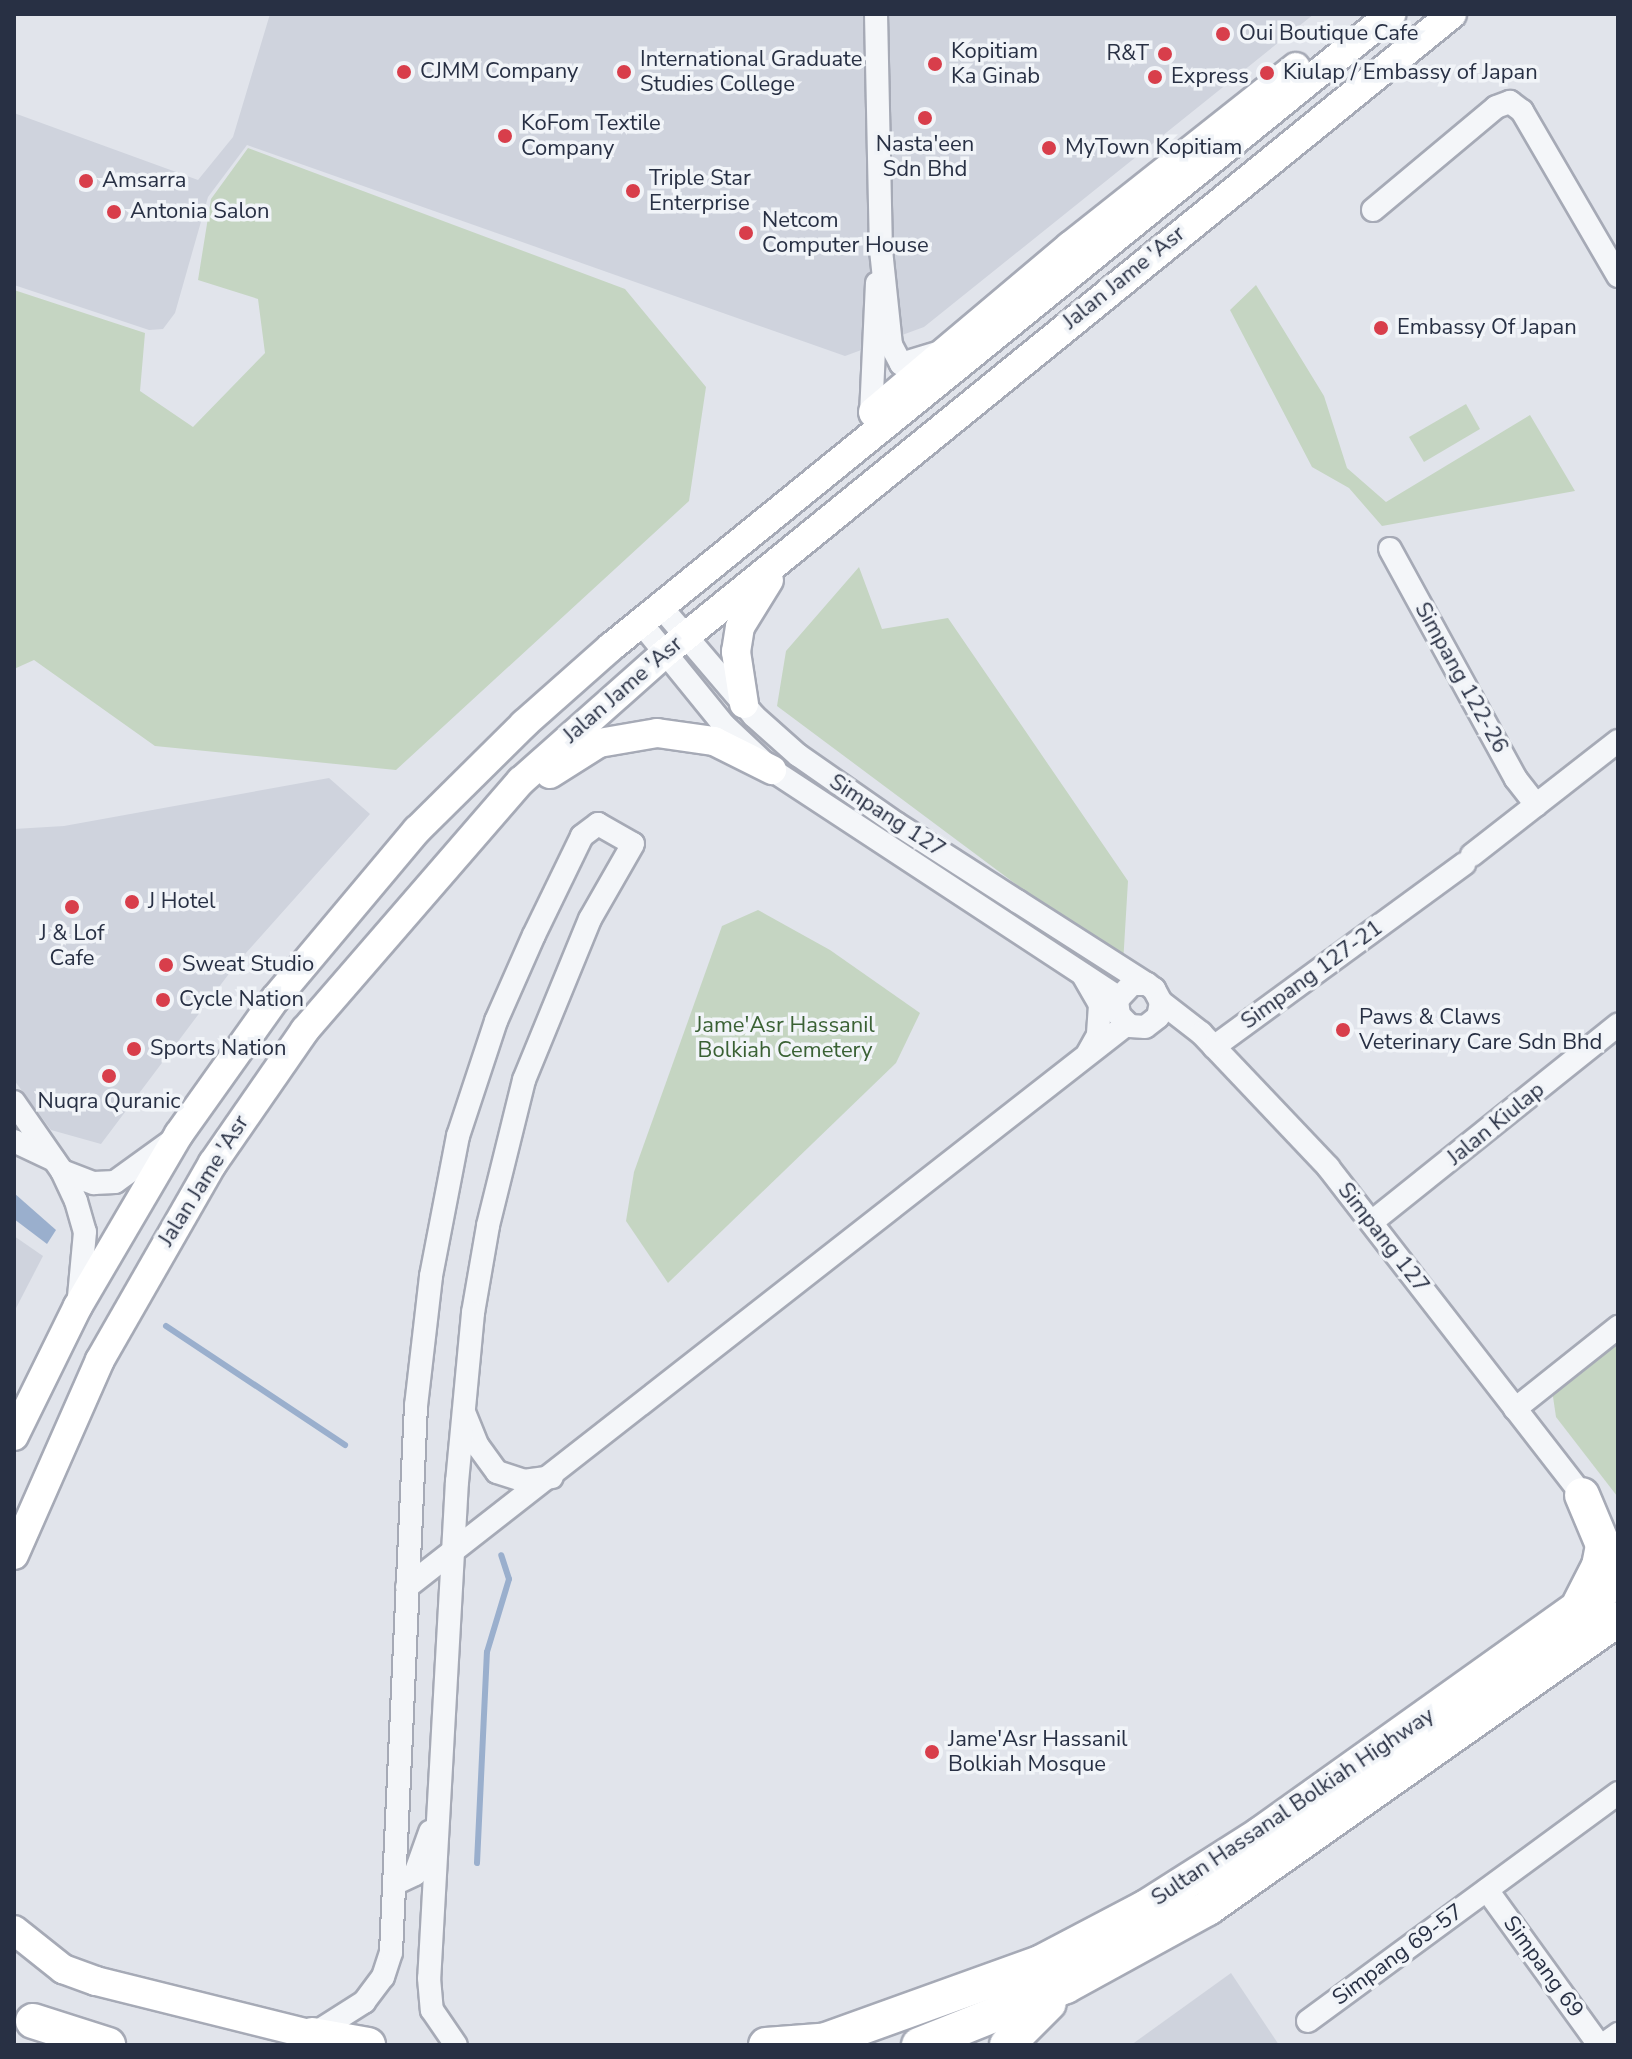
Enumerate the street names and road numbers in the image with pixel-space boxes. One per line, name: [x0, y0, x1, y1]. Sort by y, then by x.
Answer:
street label: Jalan Jame 'Asr: [1058, 221, 1190, 335]
street label: Simpang 122-26: [1409, 598, 1513, 758]
street label: Jalan Jame 'Asr: [558, 631, 688, 749]
street label: Simpang 127: [824, 769, 950, 863]
street label: Simpang 127-21: [1236, 915, 1388, 1035]
street label: Jalan Kiulap: [1442, 1077, 1550, 1171]
street label: Jalan Jame 'Asr: [153, 1111, 255, 1251]
street label: Simpang 127: [1332, 1178, 1434, 1298]
street label: Sultan Hassanal Bolkiah Highway: [1147, 1702, 1439, 1912]
street label: Simpang 69-57: [1327, 1899, 1469, 2011]
street label: Simpang 69: [1497, 1911, 1589, 2023]

